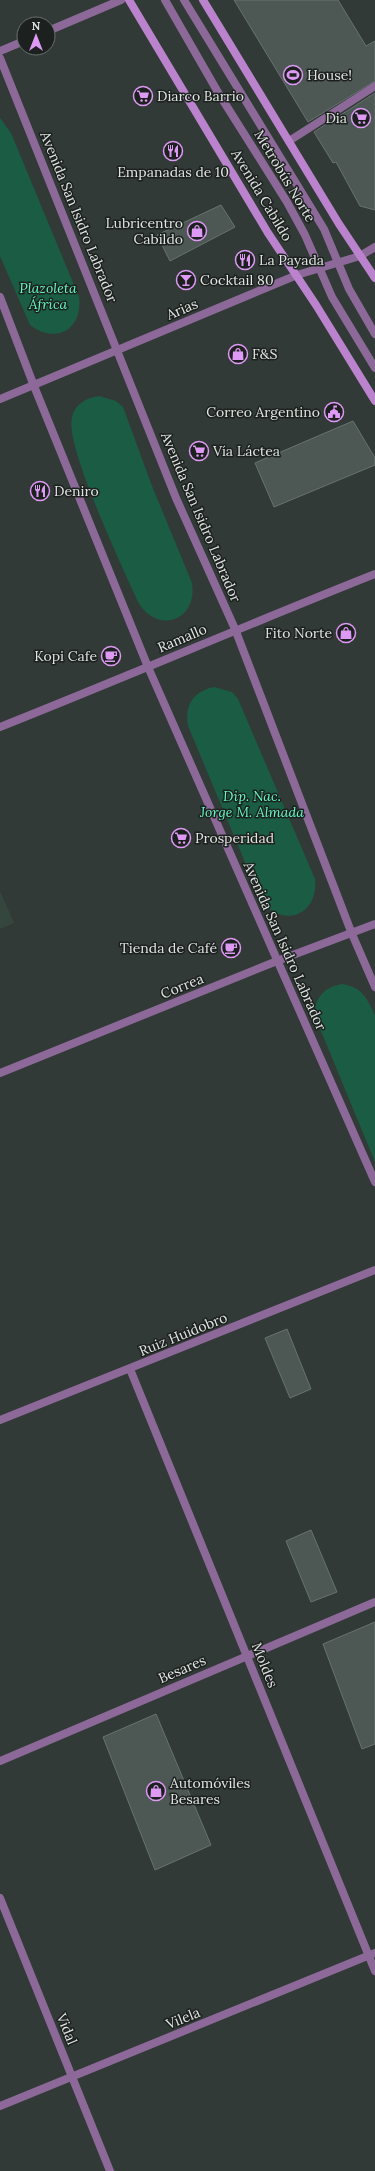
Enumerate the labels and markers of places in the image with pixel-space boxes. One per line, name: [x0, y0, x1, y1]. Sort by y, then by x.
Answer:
sports icon: House!: [282, 64, 304, 86]
place label: House!: [307, 66, 352, 84]
supermarket icon: Diarco Barrio: [132, 85, 154, 107]
place label: Diarco Barrio: [157, 87, 244, 105]
supermarket icon: Dia: [350, 107, 372, 129]
place label: Dia: [325, 109, 347, 127]
restaurant icon: Empanadas de 10: [162, 140, 184, 162]
place label: Empanadas de 10: [117, 163, 229, 181]
place label: Lubricentro Cabildo: [105, 214, 183, 248]
shop icon: Lubricentro Cabildo: [186, 220, 208, 242]
restaurant icon: La Payada: [234, 249, 256, 271]
place label: La Payada: [259, 251, 324, 269]
bar icon: Cocktail 80: [175, 269, 197, 291]
place label: Cocktail 80: [200, 271, 274, 289]
shop icon: F&S: [227, 343, 249, 365]
place label: F&S: [252, 345, 277, 363]
public building icon: Correo Argentino: [323, 401, 345, 423]
place label: Correo Argentino: [206, 403, 320, 421]
supermarket icon: Vía Láctea: [188, 440, 210, 462]
place label: Vía Láctea: [212, 442, 280, 460]
restaurant icon: Deniro: [29, 480, 51, 502]
place label: Deniro: [54, 482, 99, 500]
shop icon: Fito Norte: [335, 622, 357, 644]
place label: Fito Norte: [265, 624, 332, 642]
cafe icon: Kopi Cafe: [100, 645, 122, 667]
place label: Kopi Cafe: [34, 647, 97, 665]
supermarket icon: Prosperidad: [170, 827, 192, 849]
place label: Prosperidad: [195, 829, 274, 847]
cafe icon: Tienda de Café: [220, 937, 242, 959]
place label: Tienda de Café: [120, 939, 217, 957]
place label: Automóviles Besares: [169, 1774, 250, 1808]
shop icon: Automóviles Besares: [145, 1780, 167, 1802]

